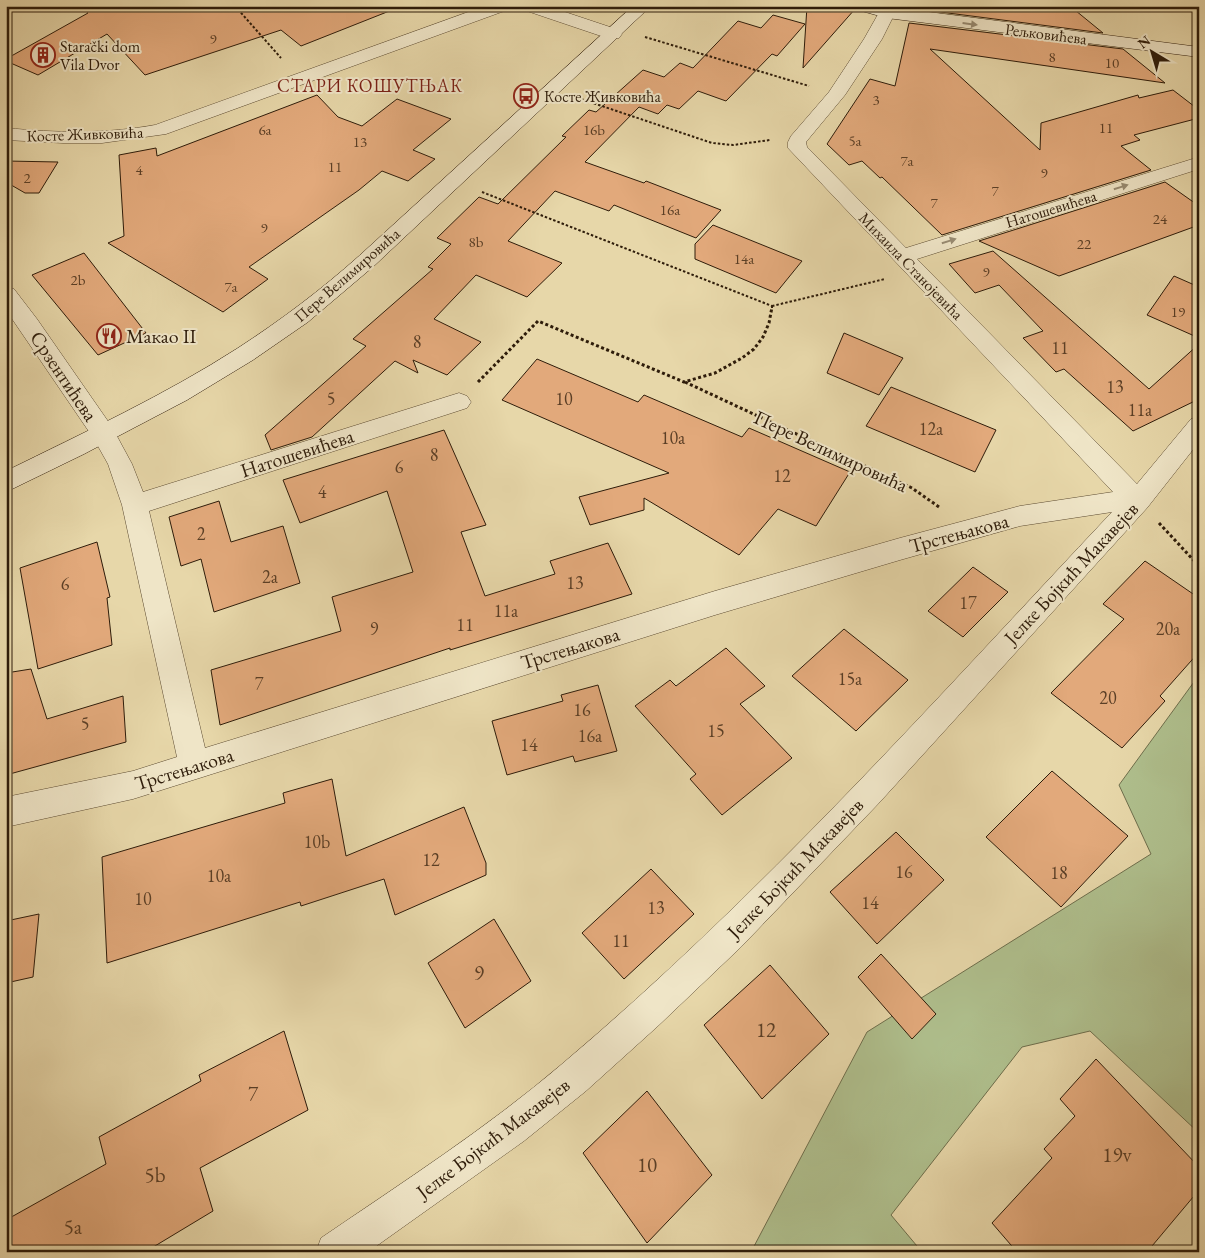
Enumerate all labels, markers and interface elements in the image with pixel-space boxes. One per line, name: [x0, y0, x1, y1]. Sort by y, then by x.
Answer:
street label: Рељковићева: [1004, 19, 1089, 50]
one-way arrow: [962, 20, 978, 28]
north arrow: [1128, 28, 1178, 78]
house number: 9: [209, 29, 217, 48]
text: N: [1134, 31, 1155, 52]
place label: Starački dom Vila Dvor: [60, 36, 141, 75]
building icon: Starački dom Vila Dvor: [30, 42, 56, 68]
house number: 8: [1048, 47, 1056, 66]
house number: 10: [1105, 53, 1119, 72]
district label: СТАРИ КОШУТЊАК: [277, 74, 463, 97]
bus stop icon: Косте Живковића: [513, 83, 539, 109]
place label: Косте Живковића: [544, 86, 661, 107]
house number: 3: [872, 90, 880, 109]
house number: 11: [1099, 118, 1113, 137]
house number: 6a: [258, 120, 272, 139]
house number: 16b: [583, 120, 605, 139]
street label: Косте Живковића: [26, 121, 144, 147]
house number: 5a: [848, 131, 862, 150]
house number: 13: [353, 132, 367, 151]
house number: 7a: [900, 151, 914, 170]
house number: 11: [328, 157, 342, 176]
house number: 4: [135, 160, 143, 179]
house number: 9: [1040, 163, 1048, 182]
house number: 2: [23, 168, 31, 187]
house number: 7: [991, 181, 999, 200]
one-way arrow: [1113, 183, 1128, 191]
street label: Натошевићева: [1003, 185, 1100, 233]
house number: 7: [930, 193, 938, 212]
house number: 16a: [660, 200, 680, 219]
street label: Михаила Станојевића: [854, 208, 968, 325]
house number: 24: [1153, 209, 1168, 228]
house number: 9: [260, 218, 268, 237]
street label: Пере Велимировића: [290, 223, 405, 327]
house number: 8b: [469, 232, 484, 251]
house number: 22: [1077, 234, 1092, 253]
one-way arrow: [942, 237, 957, 245]
house number: 14a: [734, 249, 754, 268]
house number: 9: [982, 262, 990, 281]
house number: 2b: [71, 270, 86, 289]
house number: 7a: [224, 277, 238, 296]
house number: 19: [1171, 302, 1185, 321]
restaurant icon: Макао II: [96, 323, 122, 349]
place label: Макао II: [126, 323, 197, 349]
street label: Срзентићева: [24, 326, 104, 426]
house number: 8: [413, 330, 421, 353]
house number: 11: [1051, 336, 1069, 359]
house number: 13: [1106, 375, 1124, 398]
house number: 5: [327, 387, 335, 410]
house number: 10: [555, 387, 573, 410]
house number: 11a: [1128, 398, 1153, 421]
street label: Пере Велимировића: [750, 404, 912, 498]
house number: 12a: [919, 417, 944, 440]
street label: Натошевићева: [237, 422, 357, 484]
house number: 10a: [661, 426, 686, 449]
house number: 8: [430, 443, 438, 466]
house number: 6: [395, 455, 404, 478]
house number: 12: [773, 464, 791, 487]
house number: 4: [318, 480, 327, 503]
street label: Јелке Бојкић Макавејев: [997, 496, 1144, 651]
street label: Трстењакова: [906, 507, 1012, 559]
house number: 2: [197, 522, 206, 545]
house number: 2а: [262, 565, 279, 588]
house number: 13: [566, 571, 584, 594]
house number: 6: [61, 572, 70, 595]
house number: 17: [959, 591, 977, 614]
house number: 11a: [494, 599, 519, 622]
house number: 11: [456, 613, 474, 636]
house number: 9: [370, 617, 379, 640]
house number: 20a: [1156, 617, 1181, 640]
street label: Трстењакова: [517, 621, 623, 675]
house number: 15a: [838, 667, 863, 690]
house number: 7: [255, 672, 264, 695]
house number: 20: [1099, 686, 1117, 709]
house number: 16: [573, 698, 591, 721]
house number: 5: [81, 712, 89, 735]
house number: 15: [707, 719, 725, 742]
house number: 16a: [578, 724, 603, 747]
house number: 14: [520, 733, 538, 756]
street label: Трстењакова: [131, 742, 237, 796]
street label: Јелке Бојкић Макавејев: [720, 792, 869, 945]
house number: 10b: [304, 830, 330, 853]
house number: 12: [422, 848, 440, 871]
house number: 16: [895, 860, 913, 883]
house number: 18: [1050, 861, 1068, 884]
house number: 10a: [207, 864, 232, 887]
house number: 10: [134, 887, 152, 910]
house number: 14: [861, 891, 879, 914]
house number: 13: [647, 896, 665, 919]
house number: 11: [612, 929, 630, 952]
house number: 9: [474, 959, 484, 986]
house number: 12: [756, 1016, 776, 1043]
street label: Јелке Бојкић Макавејев: [409, 1072, 575, 1205]
house number: 7: [248, 1080, 259, 1107]
house number: 19v: [1102, 1141, 1132, 1168]
house number: 10: [637, 1151, 657, 1178]
house number: 5b: [145, 1161, 166, 1188]
house number: 5a: [64, 1213, 83, 1240]

